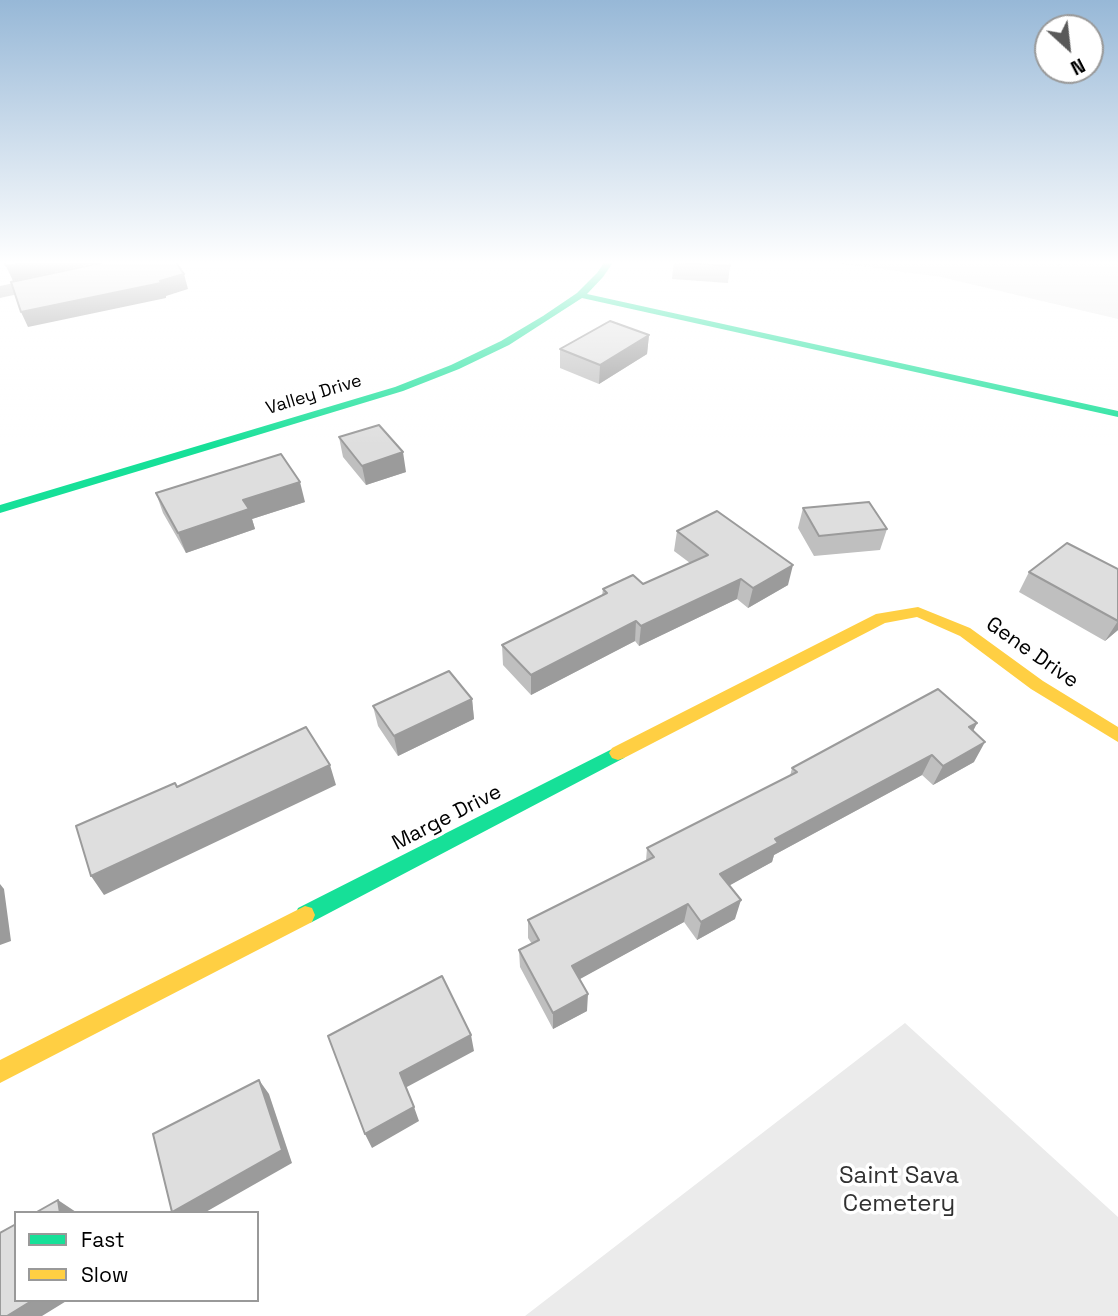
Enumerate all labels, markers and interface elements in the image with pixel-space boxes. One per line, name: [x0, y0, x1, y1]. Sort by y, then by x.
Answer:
north arrow: [1034, 14, 1104, 84]
text: N: [1067, 52, 1089, 80]
street label: Valley Drive: [263, 370, 365, 420]
street label: Gene Drive: [981, 612, 1083, 694]
street label: Marge Drive: [388, 780, 506, 856]
park label: Saint Sava Cemetery: [839, 1162, 959, 1218]
legend: [14, 1211, 259, 1302]
text: Fast: [81, 1226, 125, 1253]
text: Slow: [81, 1261, 129, 1288]

